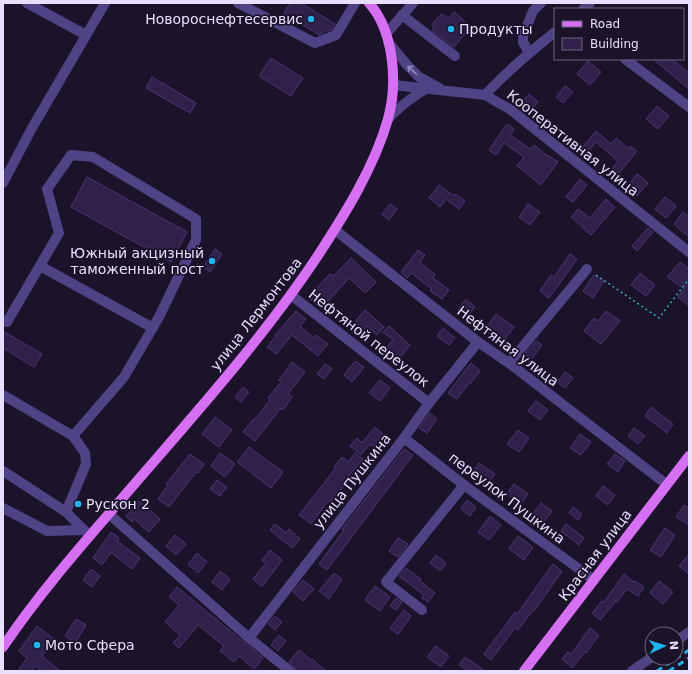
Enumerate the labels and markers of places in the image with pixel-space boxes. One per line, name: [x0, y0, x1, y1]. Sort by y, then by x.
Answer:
place label: Новороснефтесервис: [145, 11, 303, 27]
marker: Новороснефтесервис: [306, 14, 316, 24]
place label: Продукты: [459, 21, 533, 37]
marker: Продукты: [446, 24, 456, 34]
place label: Южный акцизный таможенный пост: [70, 245, 204, 277]
marker: Южный акцизный таможенный пост: [207, 256, 217, 266]
place label: Рускон 2: [86, 496, 150, 512]
marker: Рускон 2: [73, 499, 83, 509]
place label: Мото Сфера: [45, 637, 135, 653]
marker: Мото Сфера: [32, 640, 42, 650]

